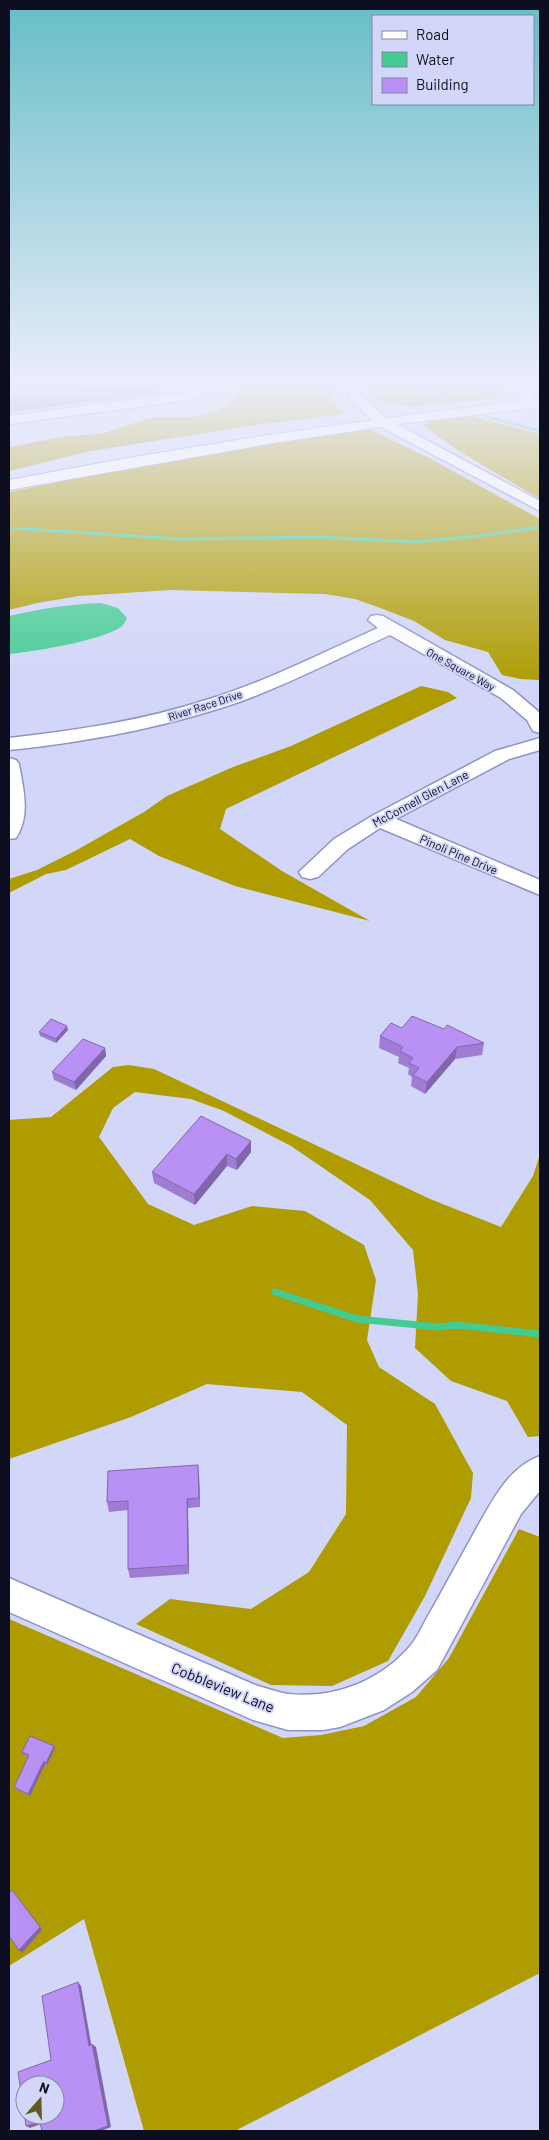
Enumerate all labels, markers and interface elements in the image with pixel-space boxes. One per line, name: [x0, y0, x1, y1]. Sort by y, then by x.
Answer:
legend: [372, 15, 534, 105]
text: Road: [416, 25, 449, 43]
text: Water: [416, 50, 455, 68]
text: Building: [416, 75, 469, 93]
street label: One Square Way: [424, 645, 498, 693]
street label: River Race Drive: [166, 687, 244, 723]
street label: McConnell Glen Lane: [370, 767, 470, 829]
street label: Pinoli Pine Drive: [418, 831, 500, 877]
street label: Cobbleview Lane: [169, 1658, 277, 1716]
north arrow: [15, 2075, 65, 2125]
text: N: [37, 2078, 52, 2097]

